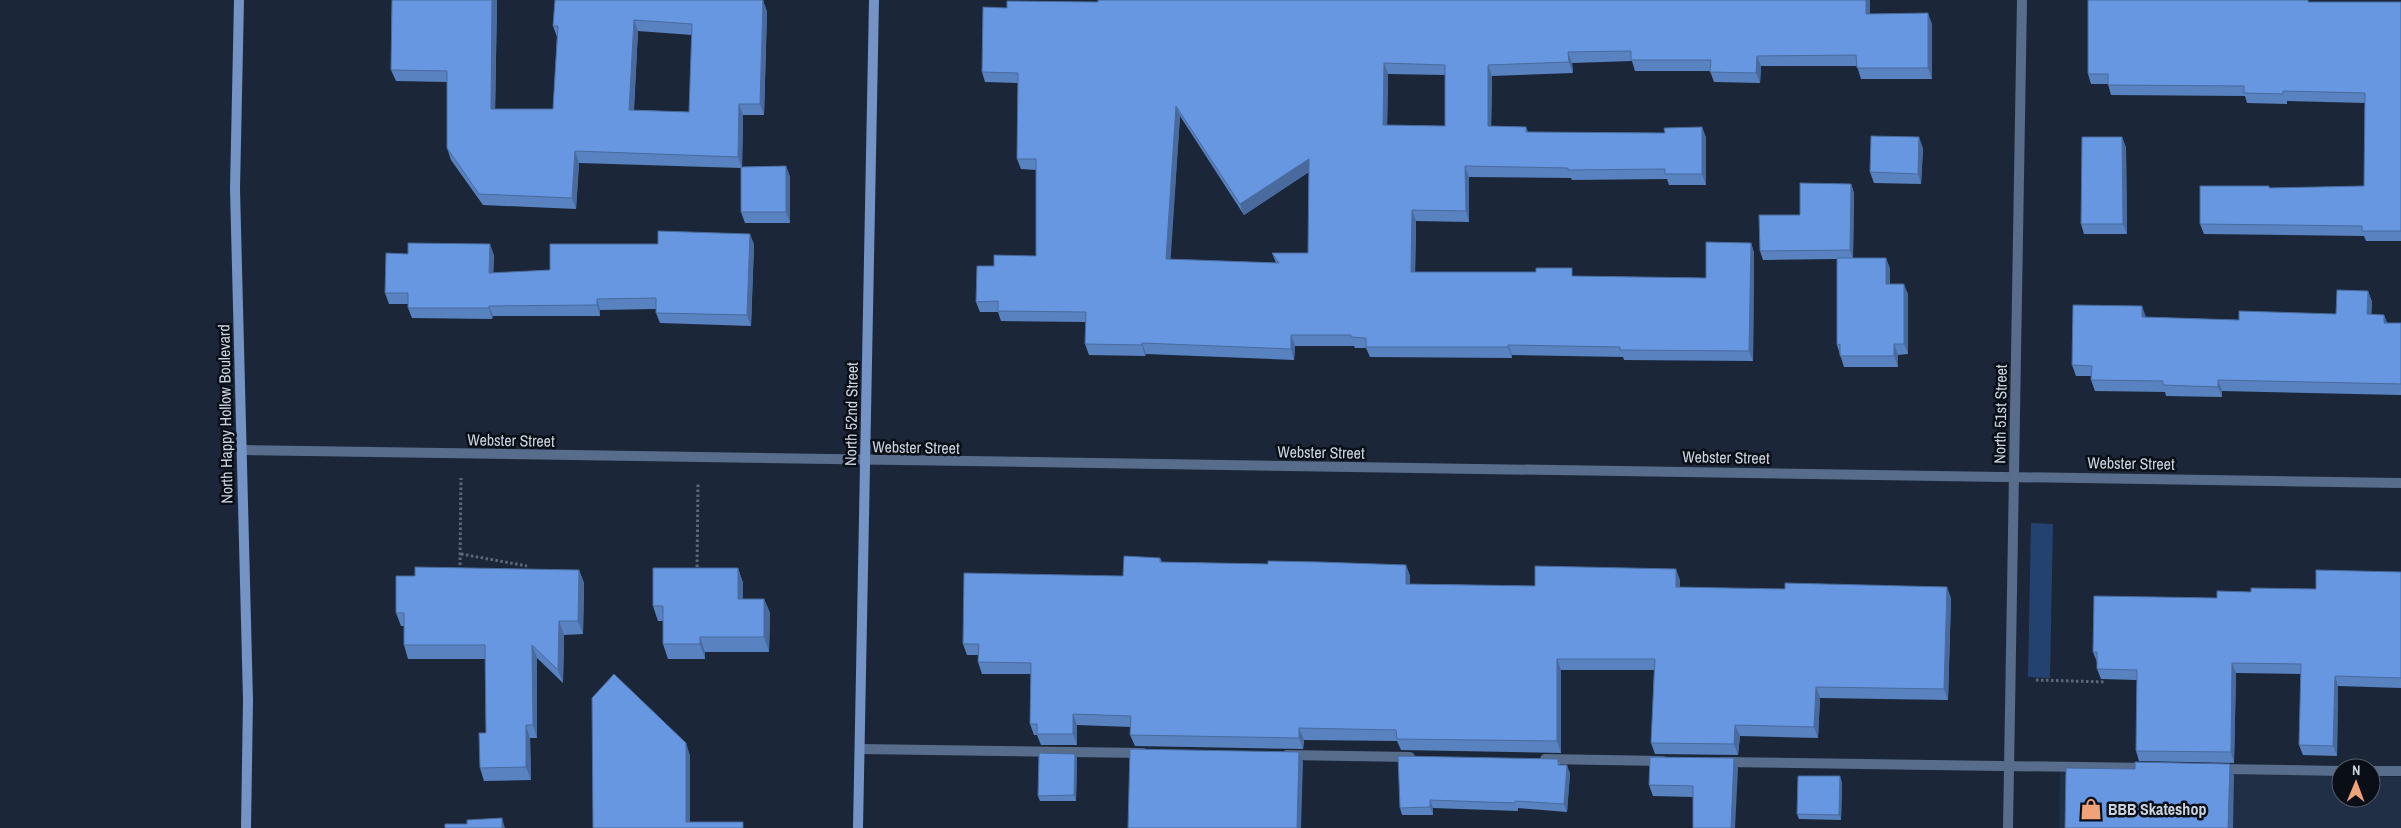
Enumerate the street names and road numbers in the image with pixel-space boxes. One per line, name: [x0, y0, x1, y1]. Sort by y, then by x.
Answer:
street label: North Happy Hollow Boulevard: [212, 324, 238, 504]
street label: North 52nd Street: [839, 362, 863, 466]
street label: North 51st Street: [1988, 364, 2012, 464]
street label: Webster Street: [467, 428, 555, 452]
street label: Webster Street: [872, 435, 960, 459]
street label: Webster Street: [1277, 440, 1365, 464]
street label: Webster Street: [1682, 445, 1770, 469]
street label: Webster Street: [2087, 451, 2175, 475]

